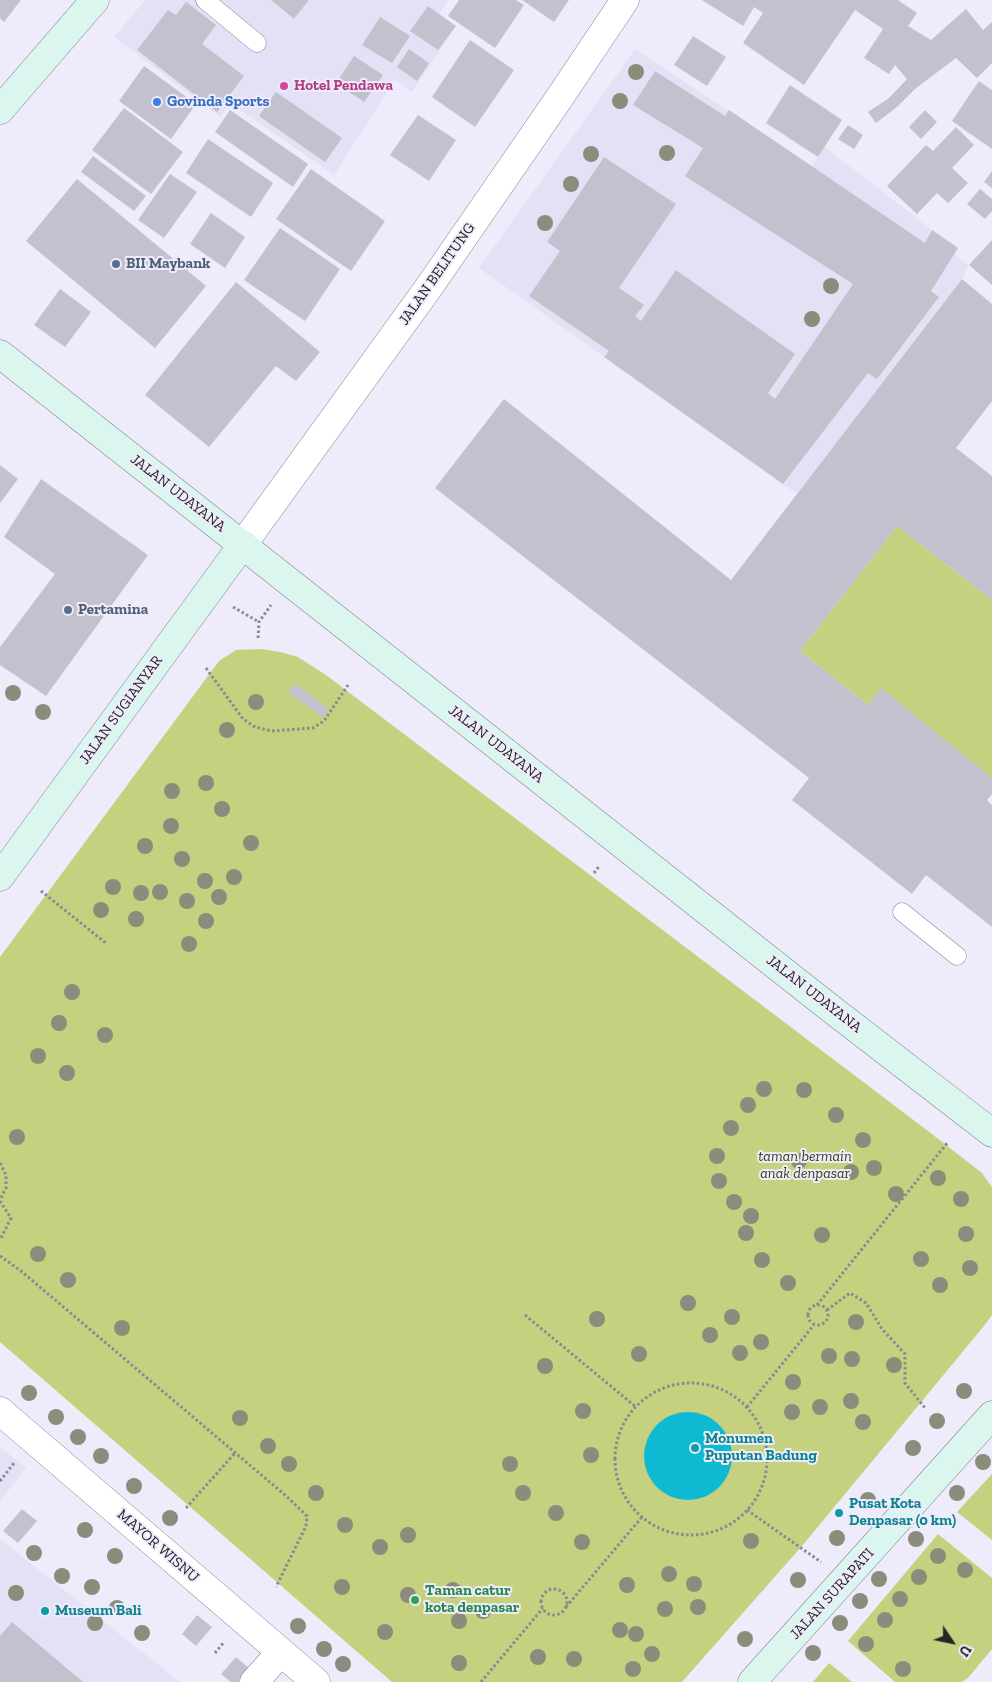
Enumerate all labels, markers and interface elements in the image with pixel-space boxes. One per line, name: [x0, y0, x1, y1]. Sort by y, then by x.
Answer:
place label: Hotel Pendawa: [294, 77, 393, 95]
marker: Hotel Pendawa: [278, 80, 290, 92]
place label: Govinda Sports: [167, 93, 269, 111]
marker: Govinda Sports: [151, 96, 163, 108]
street label: JALAN BELITUNG: [395, 219, 479, 329]
place label: BII Maybank: [126, 255, 210, 273]
marker: BII Maybank: [110, 258, 122, 270]
street label: JALAN UDAYANA: [127, 450, 229, 536]
place label: Pertamina: [78, 601, 148, 619]
marker: Pertamina: [62, 604, 74, 616]
street label: JALAN SUGIANYAR: [75, 652, 167, 768]
street label: JALAN UDAYANA: [445, 701, 547, 787]
street label: JALAN UDAYANA: [763, 951, 865, 1037]
park label: taman bermain anak denpasar: [758, 1148, 852, 1183]
place label: Monumen Puputan Badung: [705, 1430, 817, 1465]
marker: Monumen Puputan Badung: [689, 1442, 701, 1454]
place label: Pusat Kota Denpasar (0 km): [849, 1495, 956, 1530]
street label: MAYOR WISNU: [113, 1506, 203, 1586]
marker: Pusat Kota Denpasar (0 km): [833, 1507, 845, 1519]
street label: JALAN SURAPATI: [786, 1544, 878, 1644]
place label: Taman catur kota denpasar: [425, 1582, 519, 1617]
marker: Taman catur kota denpasar: [409, 1594, 421, 1606]
place label: Museum Bali: [55, 1602, 142, 1620]
marker: Museum Bali: [39, 1605, 51, 1617]
north arrow: [927, 1617, 977, 1667]
text: U: [955, 1642, 975, 1660]

